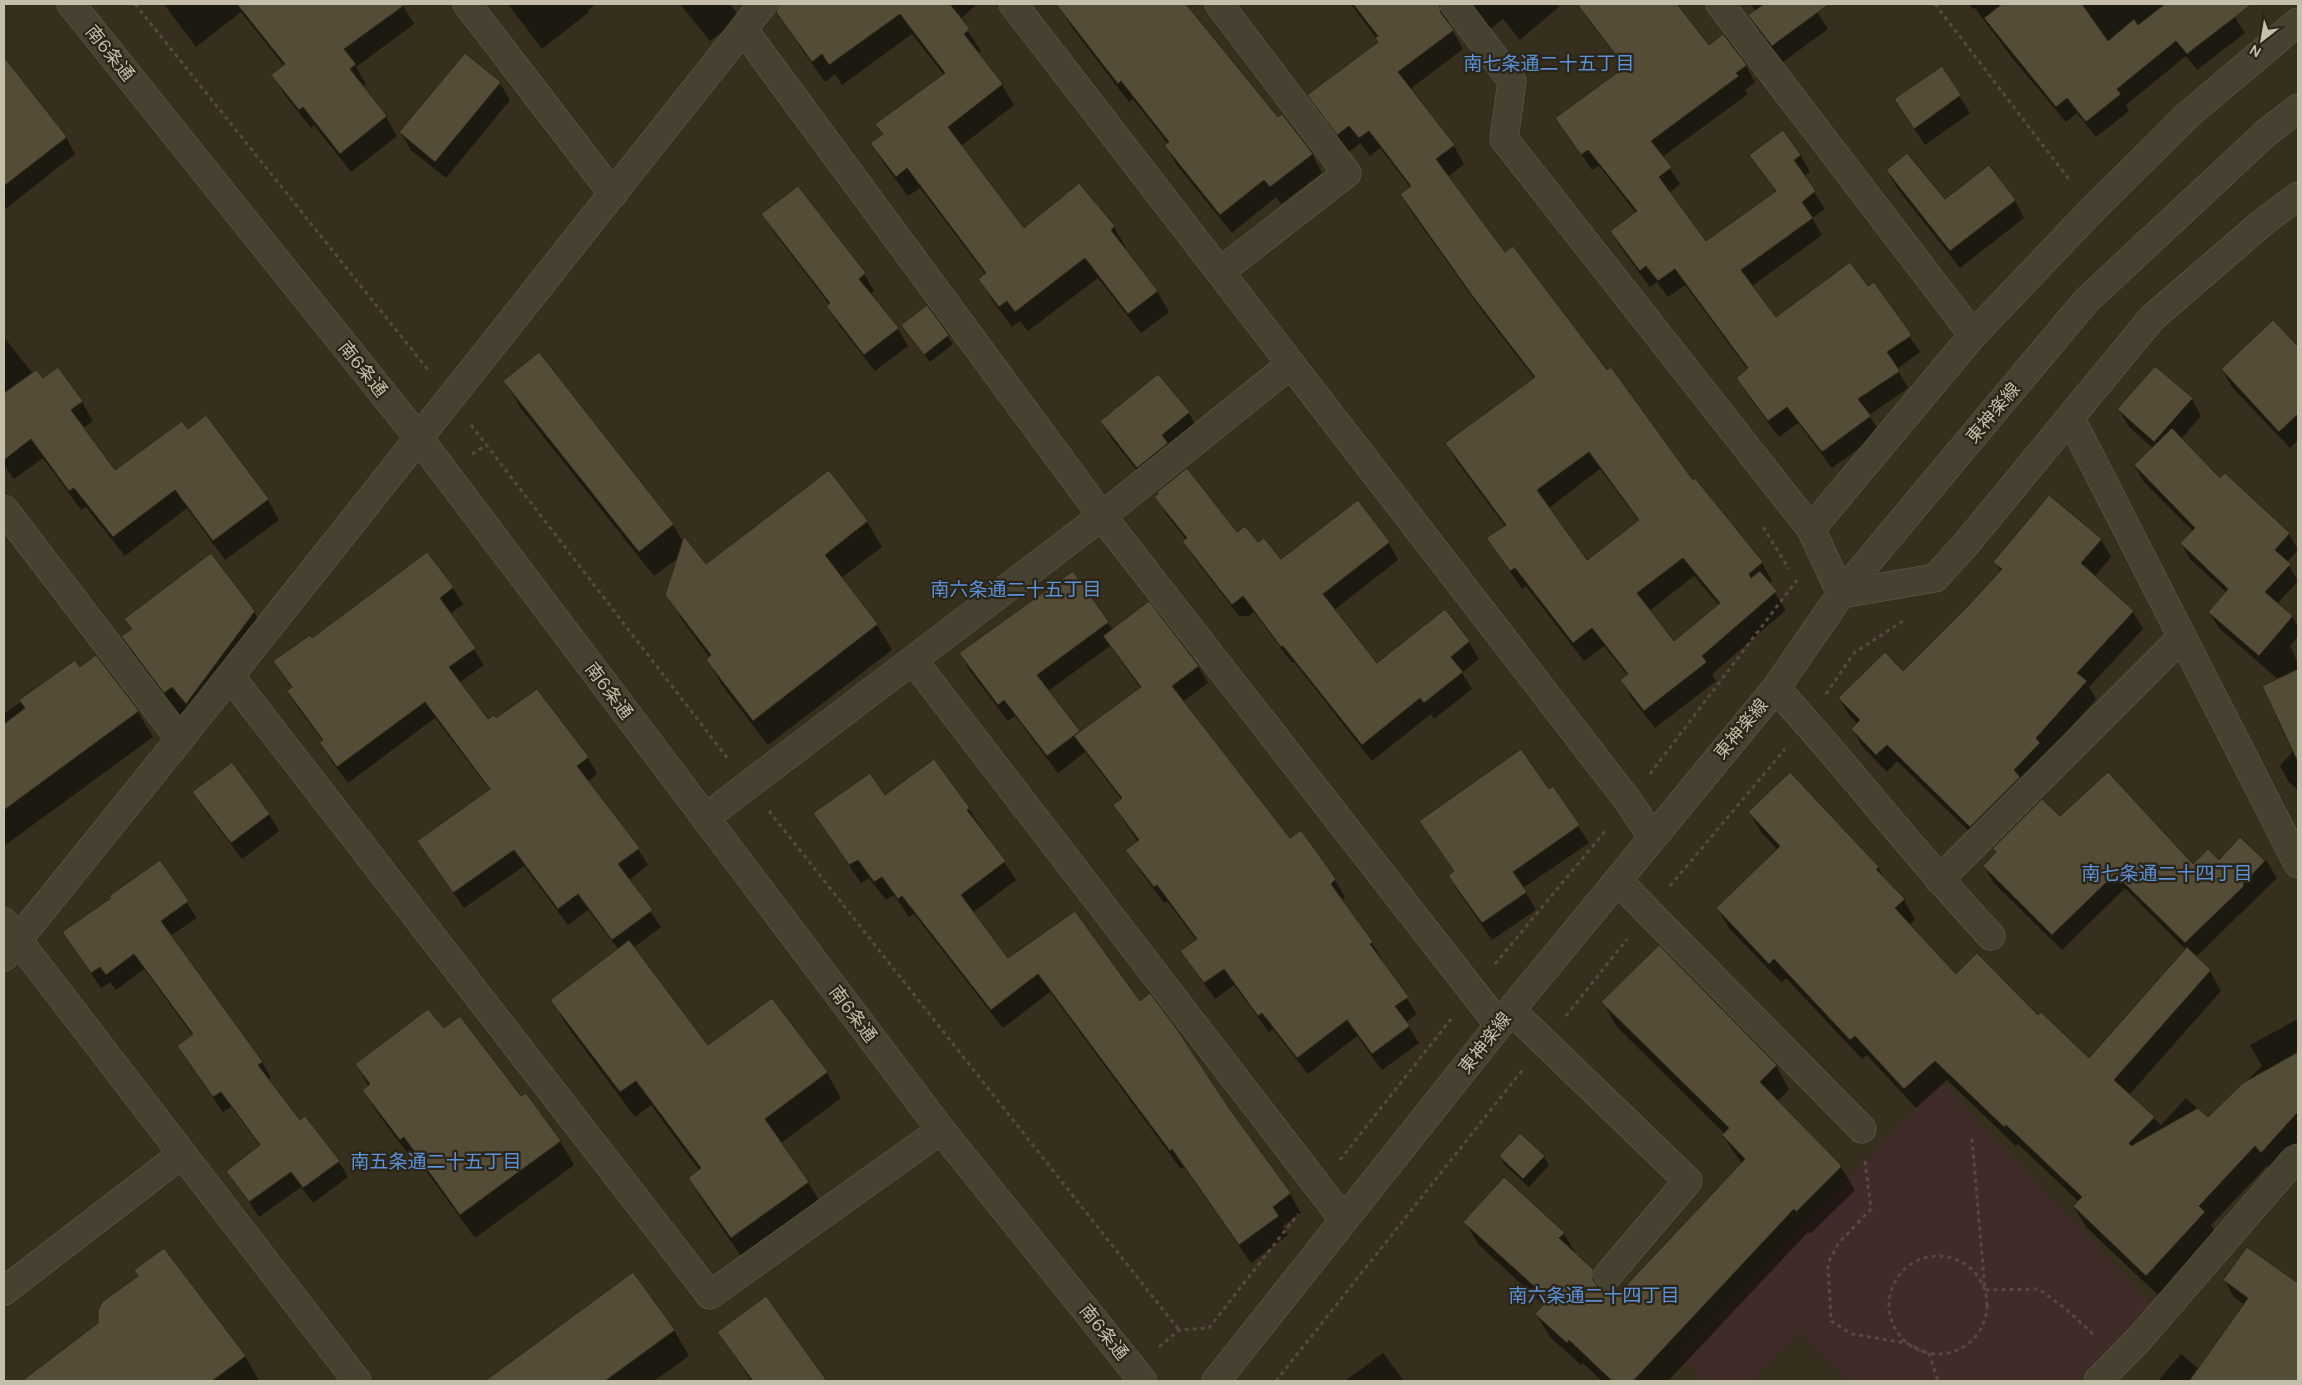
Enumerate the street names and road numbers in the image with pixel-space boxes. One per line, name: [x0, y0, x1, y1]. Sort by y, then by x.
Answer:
street label: 南6条通: [80, 20, 140, 86]
street label: 南6条通: [333, 336, 393, 402]
street label: 東神楽線: [1961, 378, 2025, 448]
street label: 南6条通: [580, 658, 638, 724]
street label: 東神楽線: [1709, 694, 1773, 764]
street label: 南6条通: [824, 981, 882, 1047]
street label: 東神楽線: [1453, 1007, 1517, 1079]
street label: 南6条通: [1074, 1299, 1134, 1365]

